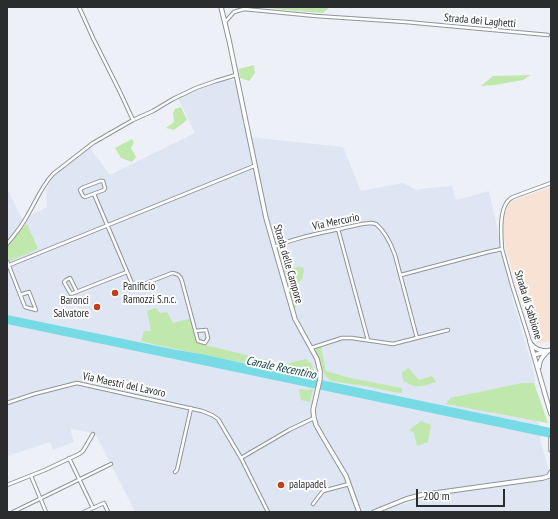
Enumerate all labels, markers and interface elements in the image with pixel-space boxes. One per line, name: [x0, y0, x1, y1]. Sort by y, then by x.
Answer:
street label: Strada dei Laghetti: [444, 11, 516, 31]
street label: Via Mercurio: [311, 211, 361, 233]
street label: Strada delle Campore: [270, 223, 306, 305]
street label: Strada di Sabbione: [511, 269, 545, 341]
place label: Panificio Ramozzi S.n.c.: [123, 280, 176, 306]
marker: Panificio Ramozzi S.n.c.: [110, 288, 120, 298]
place label: Baronci Salvatore: [53, 294, 89, 320]
marker: Baronci Salvatore: [92, 302, 102, 312]
water label: Canale Recentino: [245, 354, 317, 382]
street label: Via Maestri del Lavoro: [81, 370, 167, 400]
place label: palapadel: [289, 478, 326, 492]
marker: palapadel: [276, 480, 286, 490]
scale bar: [418, 481, 507, 507]
text: 200 m: [423, 488, 450, 503]

